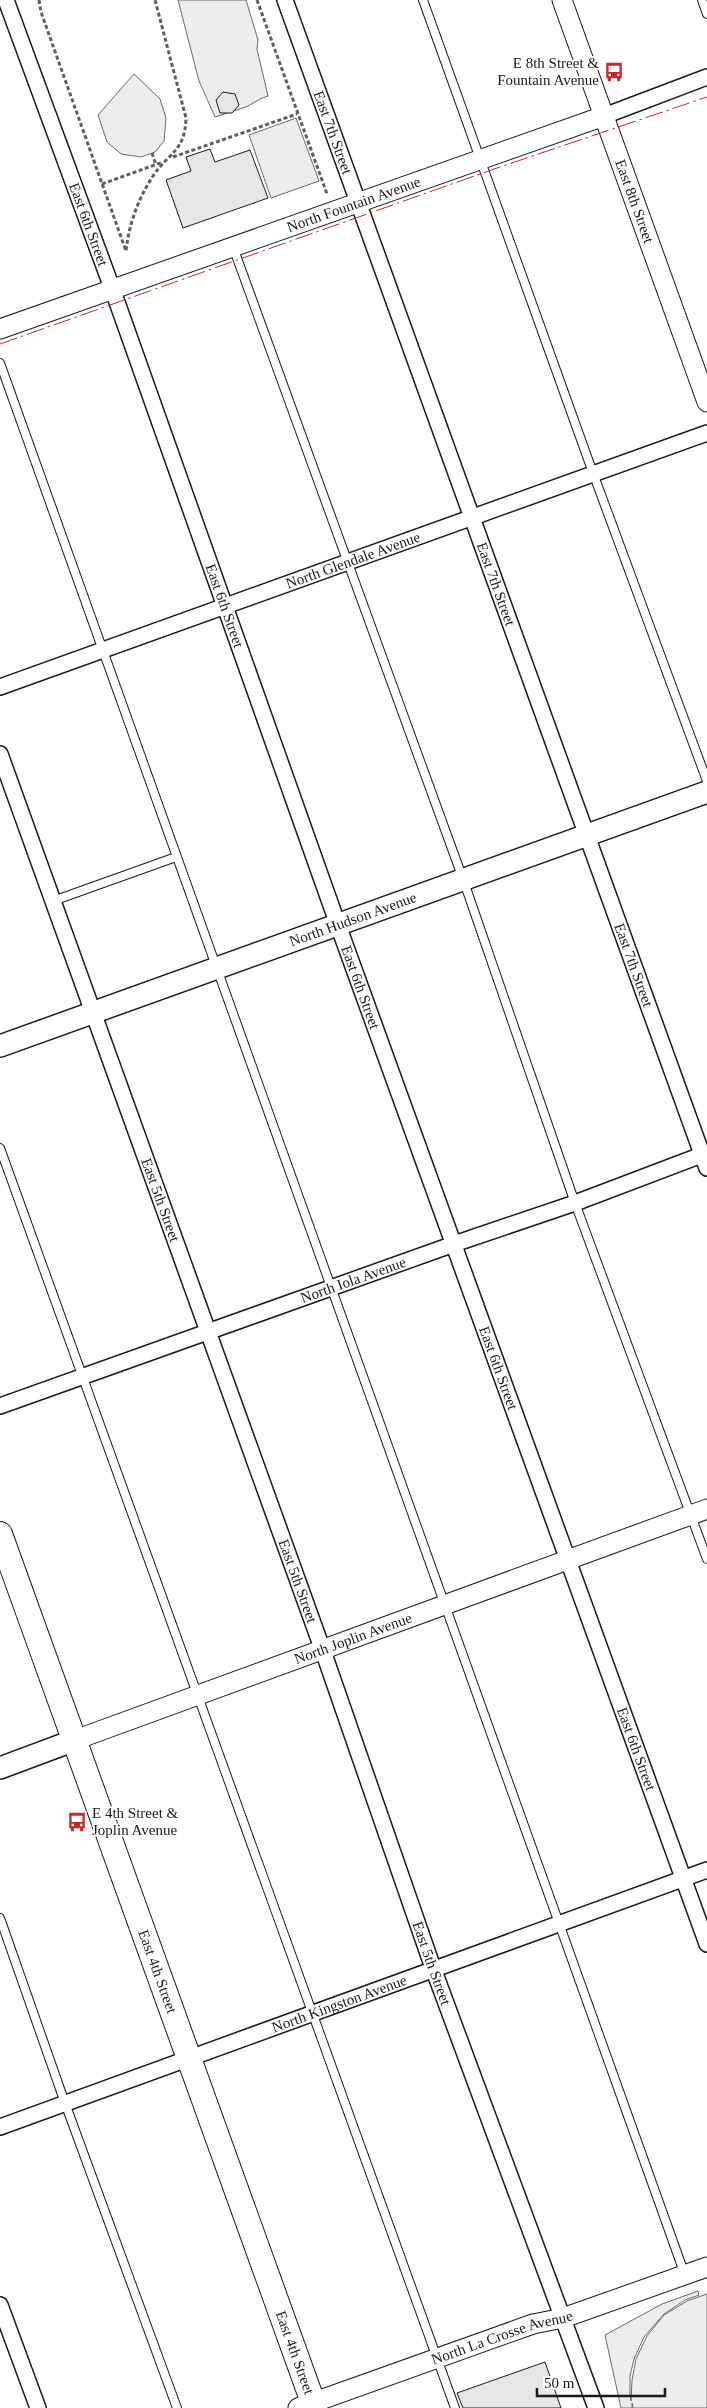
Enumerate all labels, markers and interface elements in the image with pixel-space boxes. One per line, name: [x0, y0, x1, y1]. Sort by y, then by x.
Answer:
place label: E 8th Street & Fountain Avenue: [497, 55, 599, 88]
bus stop icon: E 8th Street & Fountain Avenue: [603, 61, 625, 83]
street label: East 7th Street: [311, 89, 356, 177]
street label: East 8th Street: [612, 157, 657, 246]
street label: North Fountain Avenue: [285, 173, 423, 235]
street label: East 6th Street: [66, 180, 111, 269]
street label: North Glendale Avenue: [284, 529, 423, 592]
street label: East 7th Street: [474, 540, 519, 629]
street label: East 6th Street: [203, 562, 247, 650]
street label: North Hudson Avenue: [287, 889, 419, 949]
street label: East 7th Street: [611, 921, 656, 1010]
street label: East 6th Street: [338, 943, 383, 1032]
street label: East 5th Street: [138, 1156, 183, 1245]
street label: North Iola Avenue: [298, 1254, 408, 1306]
street label: East 6th Street: [476, 1324, 521, 1413]
street label: East 5th Street: [276, 1537, 321, 1626]
street label: North Joplin Avenue: [292, 1609, 414, 1667]
street label: East 6th Street: [614, 1705, 659, 1794]
place label: E 4th Street & Joplin Avenue: [92, 1805, 179, 1838]
bus stop icon: E 4th Street & Joplin Avenue: [66, 1811, 88, 1833]
street label: East 5th Street: [409, 1919, 454, 2008]
street label: East 4th Street: [135, 1928, 180, 2016]
street label: North Kingston Avenue: [270, 1972, 409, 2035]
street label: North La Crosse Avenue: [429, 2307, 575, 2368]
street label: East 4th Street: [273, 2309, 318, 2397]
scale bar: [537, 2366, 664, 2398]
text: 50 m: [544, 2375, 575, 2391]

